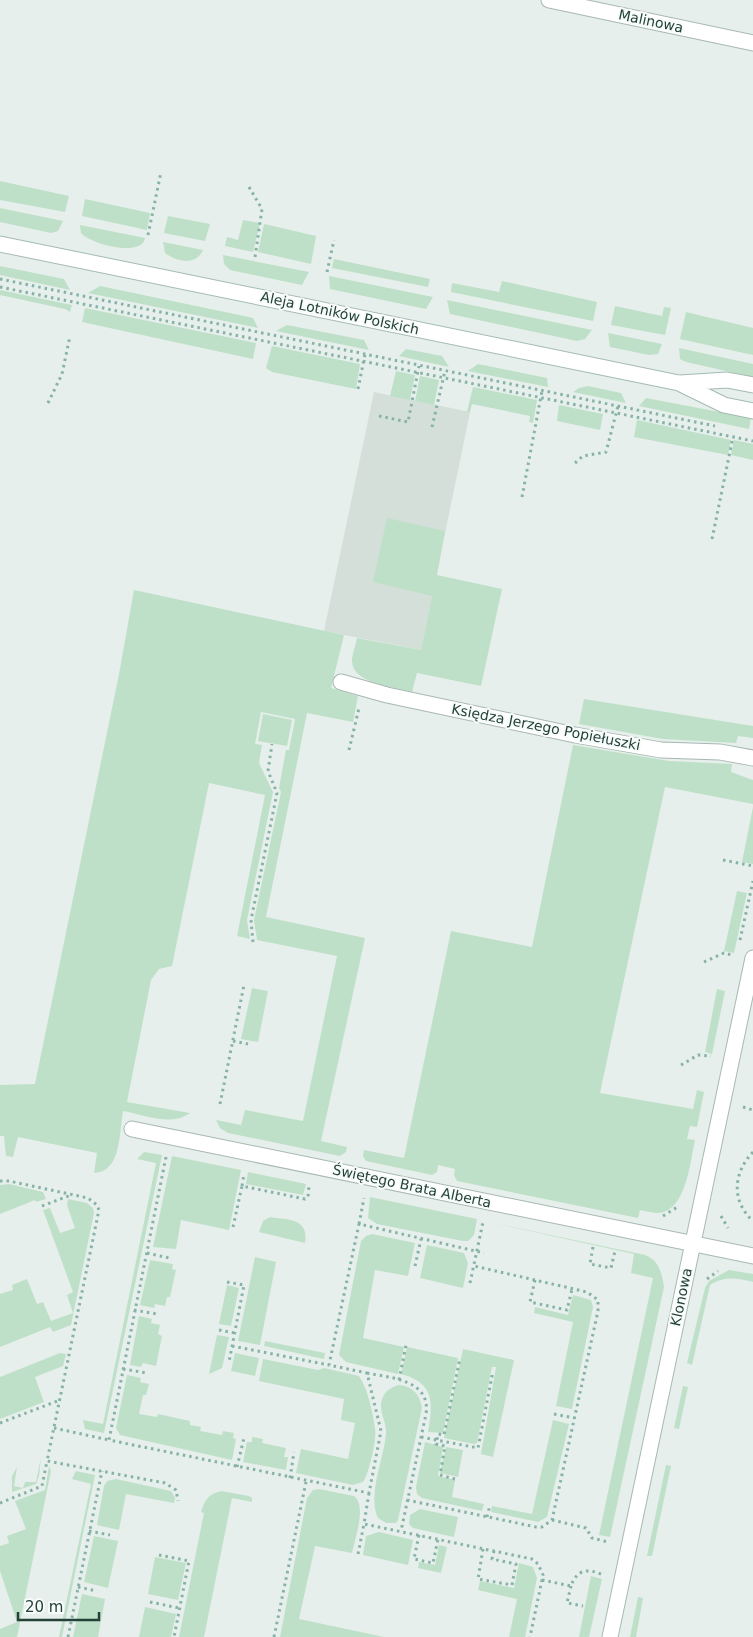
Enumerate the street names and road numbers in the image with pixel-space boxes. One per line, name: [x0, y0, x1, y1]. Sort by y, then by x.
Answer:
street label: Malinowa: [617, 6, 685, 36]
street label: Aleja Lotników Polskich: [259, 288, 421, 338]
street label: Księdza Jerzego Popiełuszki: [450, 701, 642, 753]
street label: Świętego Brata Alberta: [331, 1160, 493, 1211]
street label: Klonowa: [667, 1266, 695, 1328]

